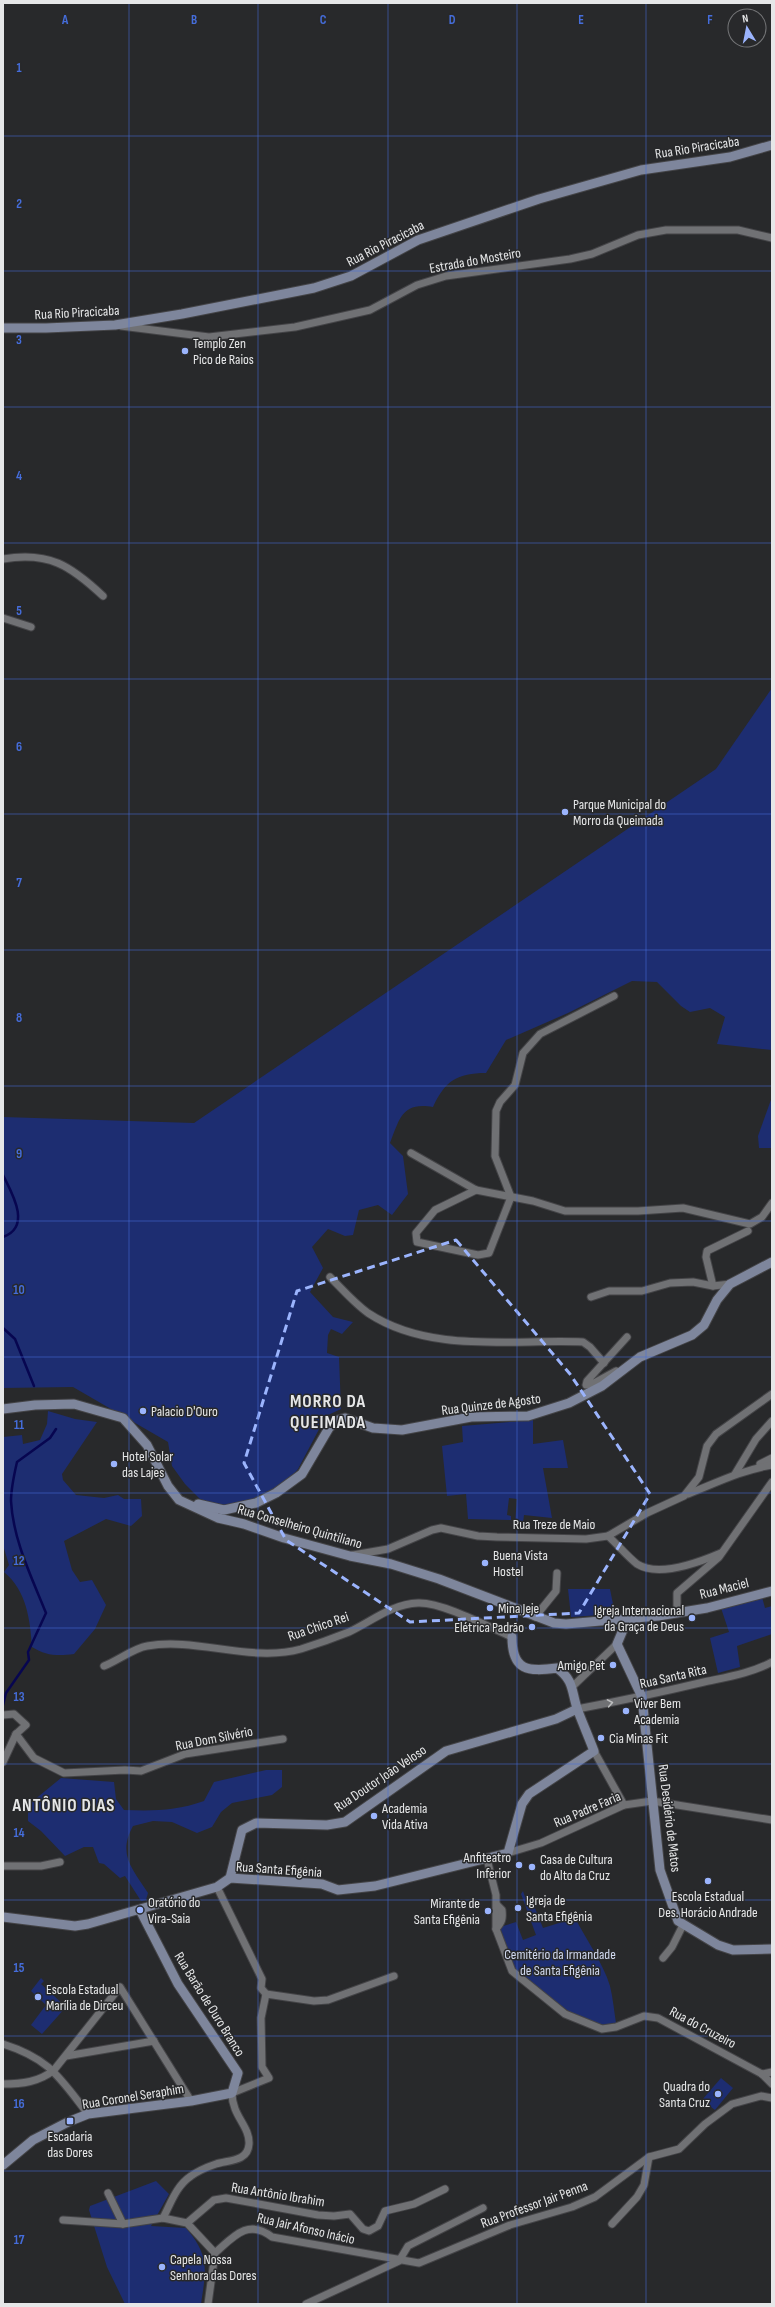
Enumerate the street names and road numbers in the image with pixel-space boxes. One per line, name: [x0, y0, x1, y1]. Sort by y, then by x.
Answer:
street label: Rua Rio Piracicaba: [654, 132, 740, 163]
street label: Rua Rio Piracicaba: [344, 217, 427, 270]
street label: Estrada do Mosteiro: [428, 244, 522, 277]
street label: Rua Rio Piracicaba: [34, 302, 120, 323]
street label: Rua Quinze de Agosto: [440, 1390, 542, 1419]
street label: Rua Conselheiro Quintiliano: [236, 1501, 364, 1552]
street label: Rua Treze de Maio: [513, 1516, 595, 1533]
street label: Rua Maciel: [698, 1574, 750, 1603]
street label: Rua Chico Rei: [285, 1608, 351, 1645]
street label: Rua Santa Rita: [638, 1661, 708, 1692]
street label: Rua Dom Silvério: [174, 1723, 254, 1754]
street label: Rua Doutor João Veloso: [331, 1741, 430, 1816]
street label: Rua Desidério de Matos: [654, 1763, 685, 1873]
street label: Rua Padre Faria: [551, 1788, 623, 1831]
street label: Rua Santa Efigênia: [235, 1858, 323, 1881]
street label: Rua Barão de Ouro Branco: [171, 1949, 249, 2060]
street label: Rua do Cruzeiro: [667, 2003, 739, 2052]
street label: Rua Coronel Seraphim: [81, 2080, 185, 2113]
street label: Rua Professor Jair Penna: [478, 2177, 590, 2232]
street label: Rua Antônio Ibrahim: [230, 2179, 326, 2210]
street label: Rua Jair Afonso Inácio: [255, 2209, 357, 2248]

